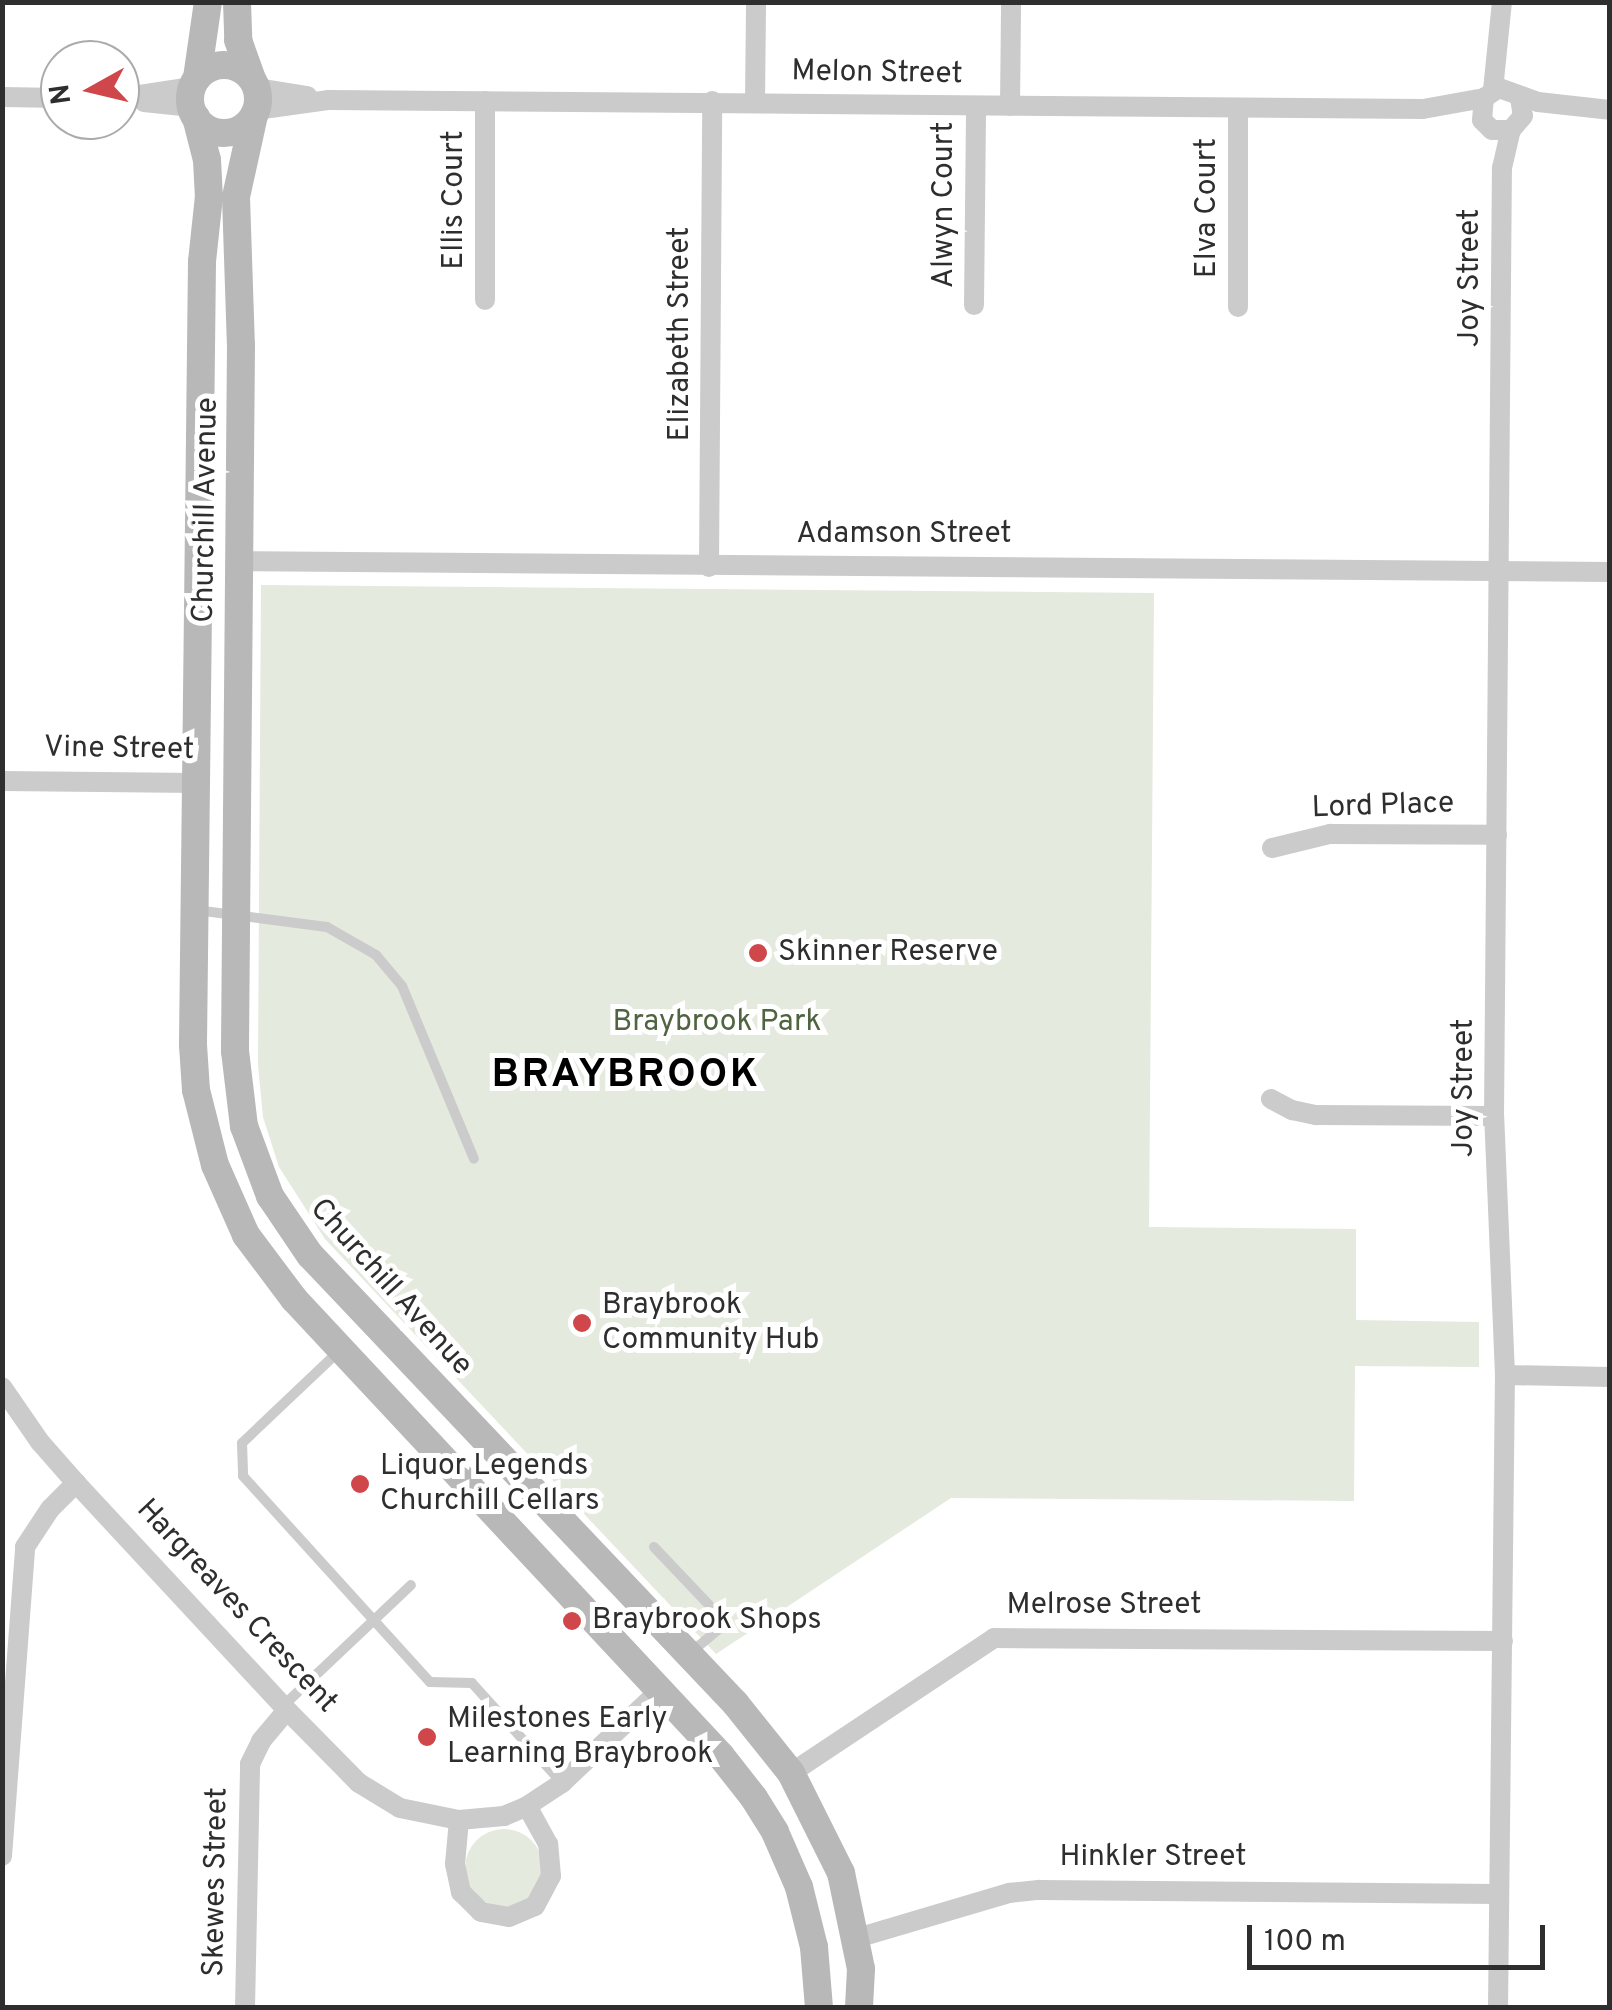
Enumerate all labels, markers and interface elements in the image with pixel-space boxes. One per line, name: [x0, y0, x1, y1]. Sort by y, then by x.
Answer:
north arrow: [40, 40, 140, 140]
street label: Melon Street: [791, 55, 963, 93]
text: N: [43, 81, 81, 106]
street label: Alwyn Court: [927, 122, 963, 288]
street label: Ellis Court: [437, 130, 473, 270]
street label: Elva Court: [1190, 138, 1226, 278]
street label: Joy Street: [1453, 209, 1489, 347]
street label: Elizabeth Street: [663, 227, 699, 441]
street label: Churchill Avenue: [187, 396, 227, 624]
street label: Adamson Street: [796, 517, 1012, 553]
street label: Vine Street: [44, 731, 194, 769]
street label: Lord Place: [1311, 787, 1455, 827]
place label: Skinner Reserve: [778, 935, 998, 971]
marker: Skinner Reserve: [747, 942, 769, 964]
park label: Braybrook Park: [613, 1005, 821, 1041]
street label: Joy Street: [1447, 1019, 1483, 1157]
district label: BRAYBROOK: [492, 1052, 760, 1100]
street label: Churchill Avenue: [301, 1192, 479, 1384]
place label: Braybrook Community Hub: [602, 1288, 819, 1358]
marker: Braybrook Community Hub: [571, 1312, 593, 1334]
place label: Liquor Legends Churchill Cellars: [380, 1449, 600, 1520]
marker: Liquor Legends Churchill Cellars: [349, 1473, 371, 1495]
street label: Hargreaves Crescent: [128, 1493, 344, 1721]
street label: Melrose Street: [1006, 1588, 1202, 1624]
place label: Braybrook Shops: [592, 1603, 822, 1639]
marker: Braybrook Shops: [561, 1610, 583, 1632]
place label: Milestones Early Learning Braybrook: [447, 1702, 713, 1772]
marker: Milestones Early Learning Braybrook: [416, 1726, 438, 1748]
street label: Skewes Street: [197, 1787, 237, 1977]
street label: Hinkler Street: [1059, 1840, 1247, 1876]
scale bar: [1252, 1905, 1550, 1967]
text: 100 m: [1264, 1924, 1346, 1961]

